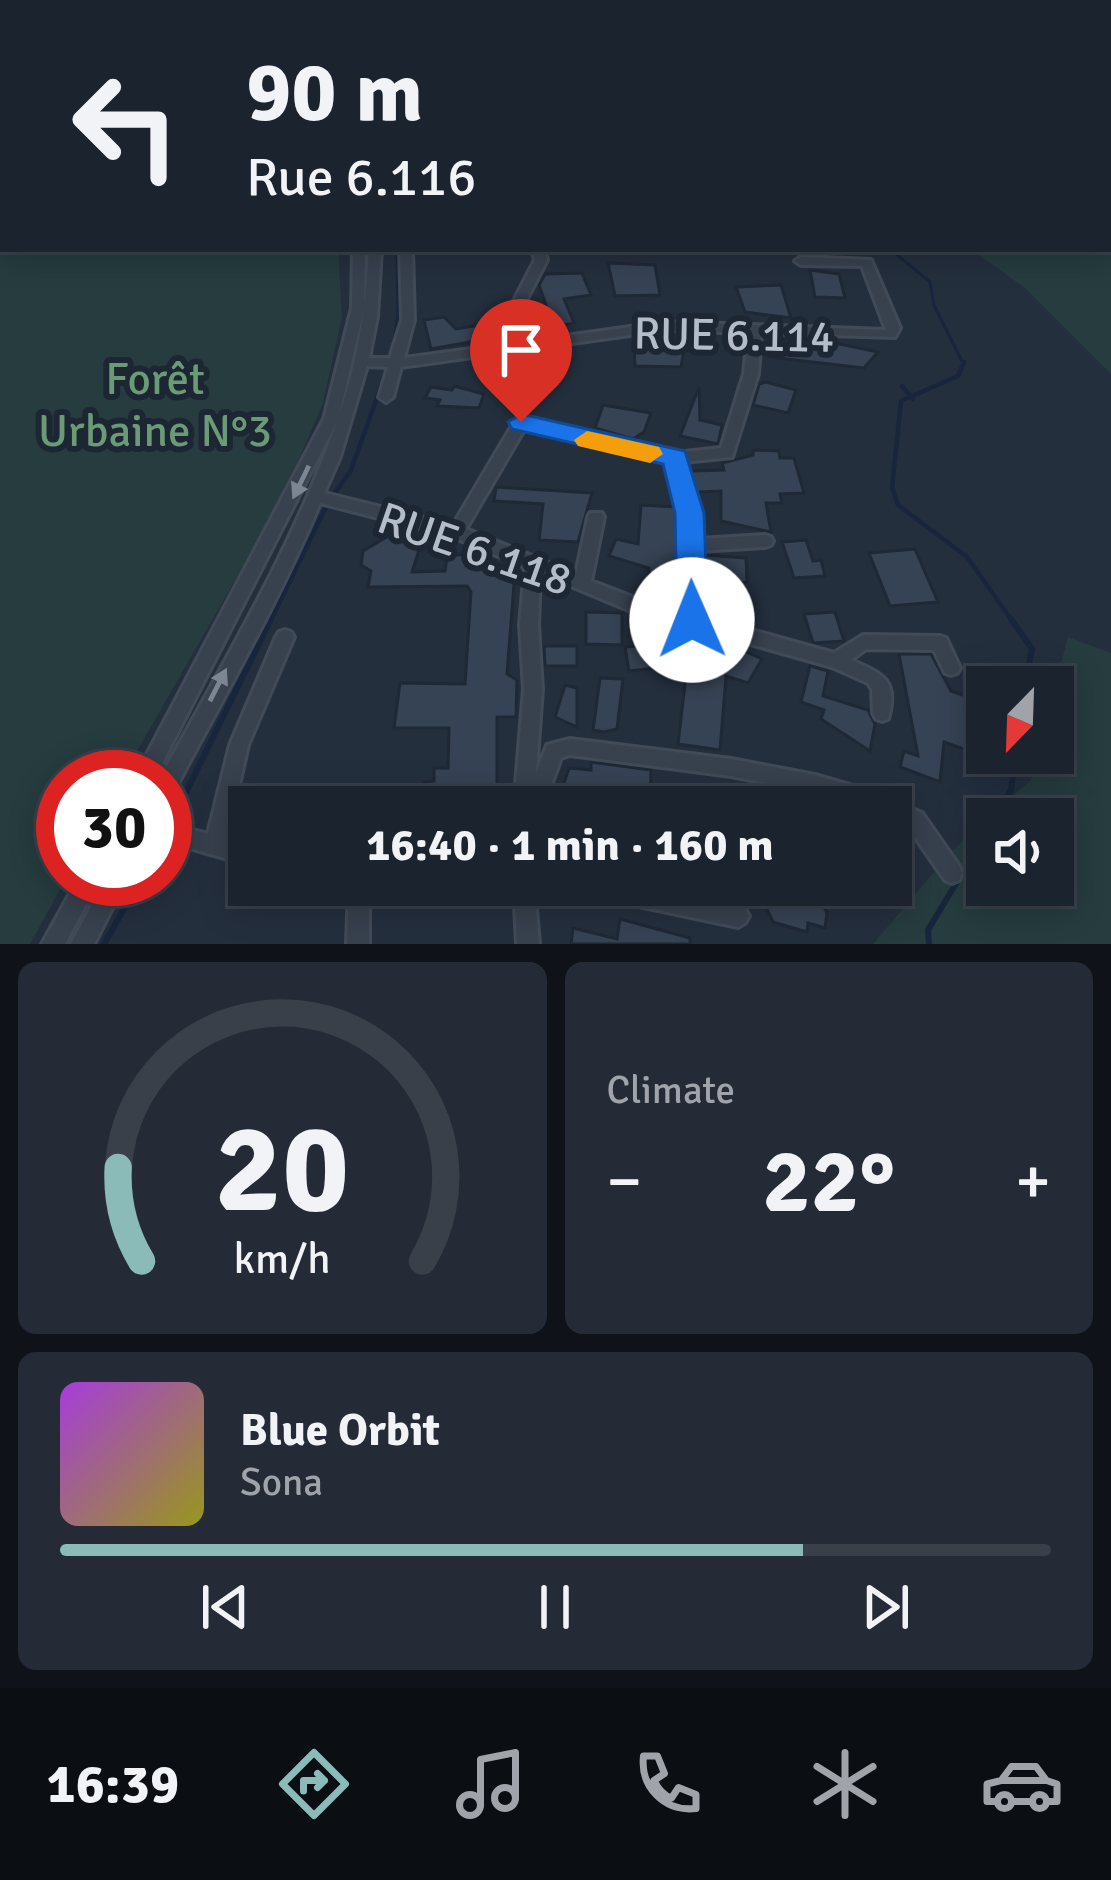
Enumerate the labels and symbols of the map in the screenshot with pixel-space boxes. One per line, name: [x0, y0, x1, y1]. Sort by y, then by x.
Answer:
pin: [470, 299, 572, 422]
street label: RUE 6.114: [633, 306, 835, 365]
park label: Forêt Urbaine N°3: [38, 352, 272, 459]
one-way arrow: [291, 464, 311, 499]
street label: RUE 6.118: [371, 491, 578, 608]
position arrow: [629, 557, 755, 683]
north arrow: [966, 666, 1074, 774]
one-way arrow: [208, 667, 228, 702]
speed limit sign: 30: [36, 750, 192, 906]

